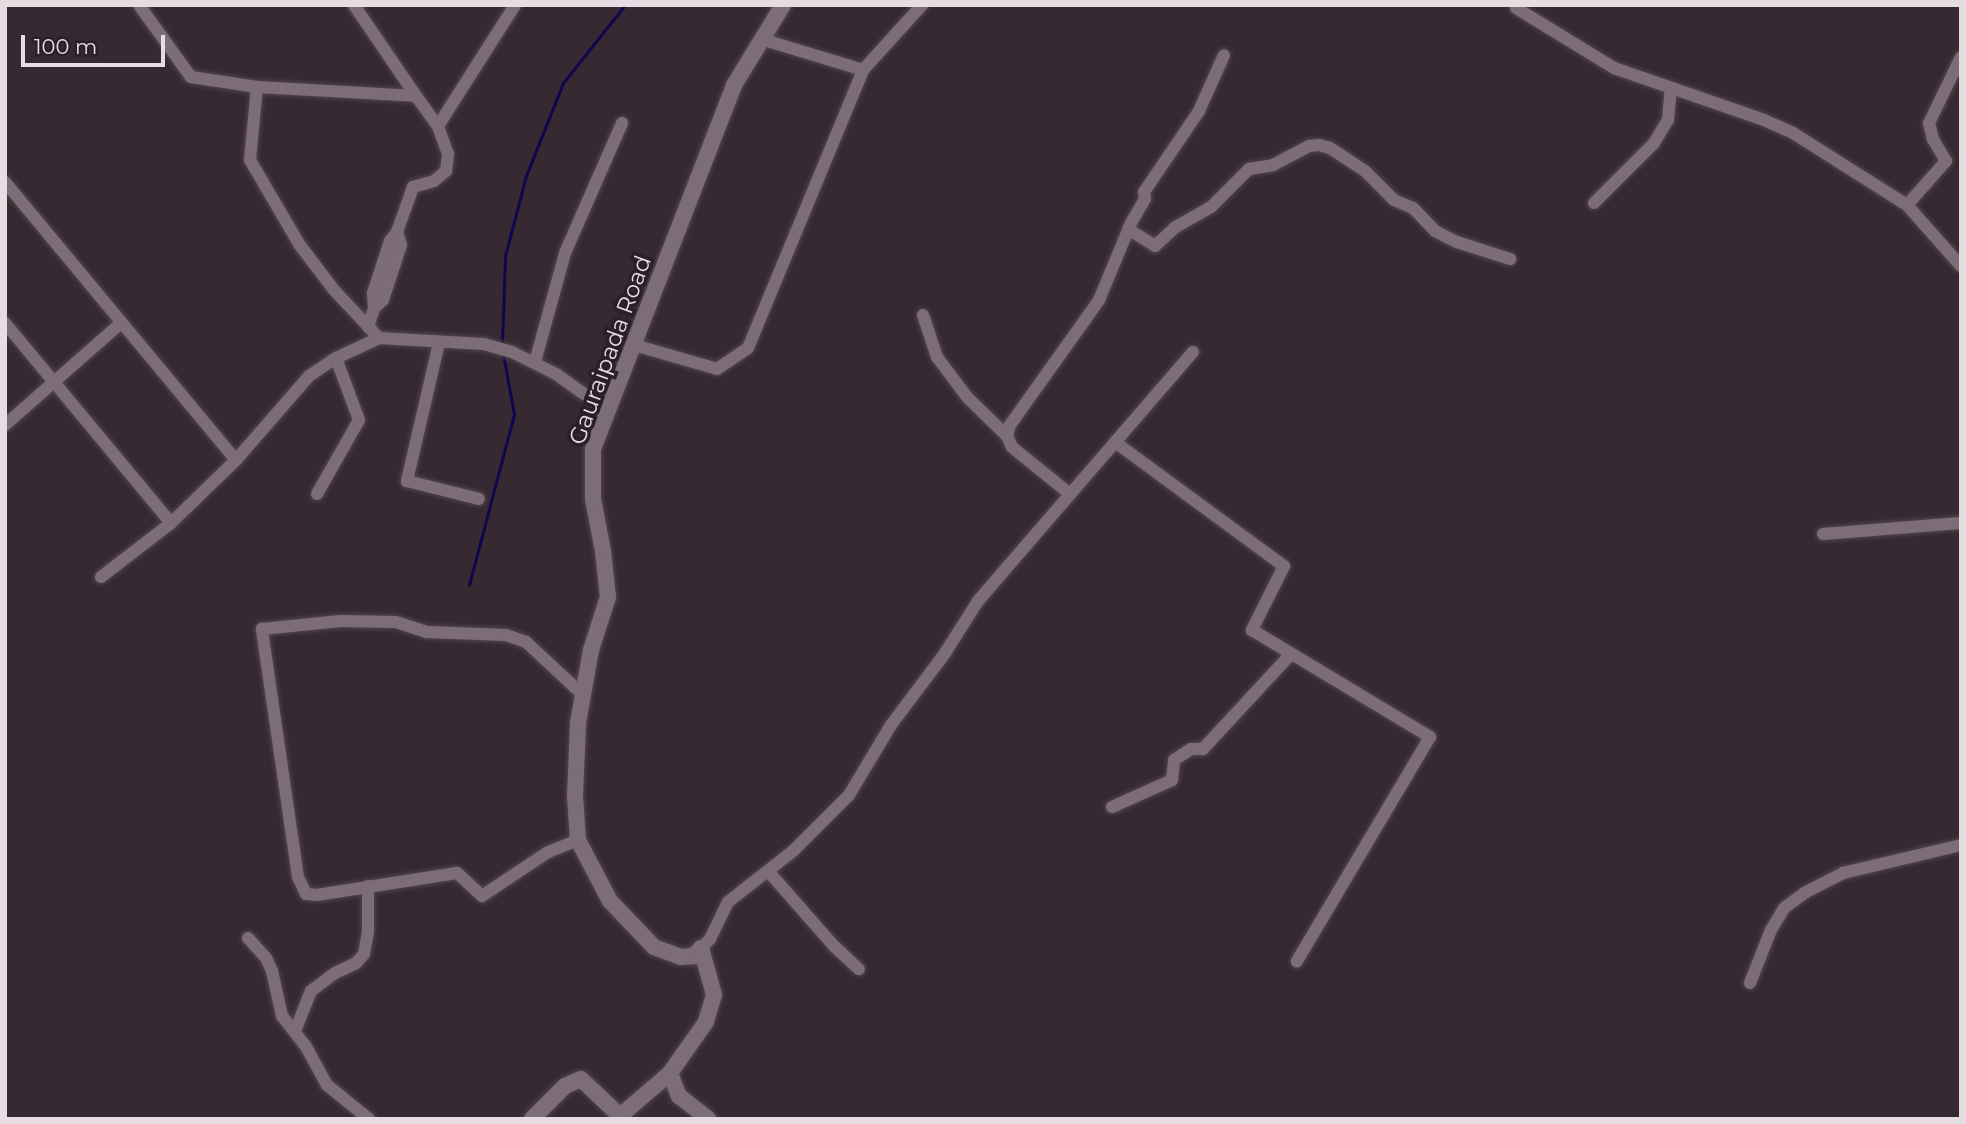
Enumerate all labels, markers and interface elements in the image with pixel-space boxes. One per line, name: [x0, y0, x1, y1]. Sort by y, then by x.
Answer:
scale bar: [24, 21, 168, 65]
text: 100 m: [34, 34, 97, 59]
street label: Gauraipada Road: [563, 252, 657, 448]

